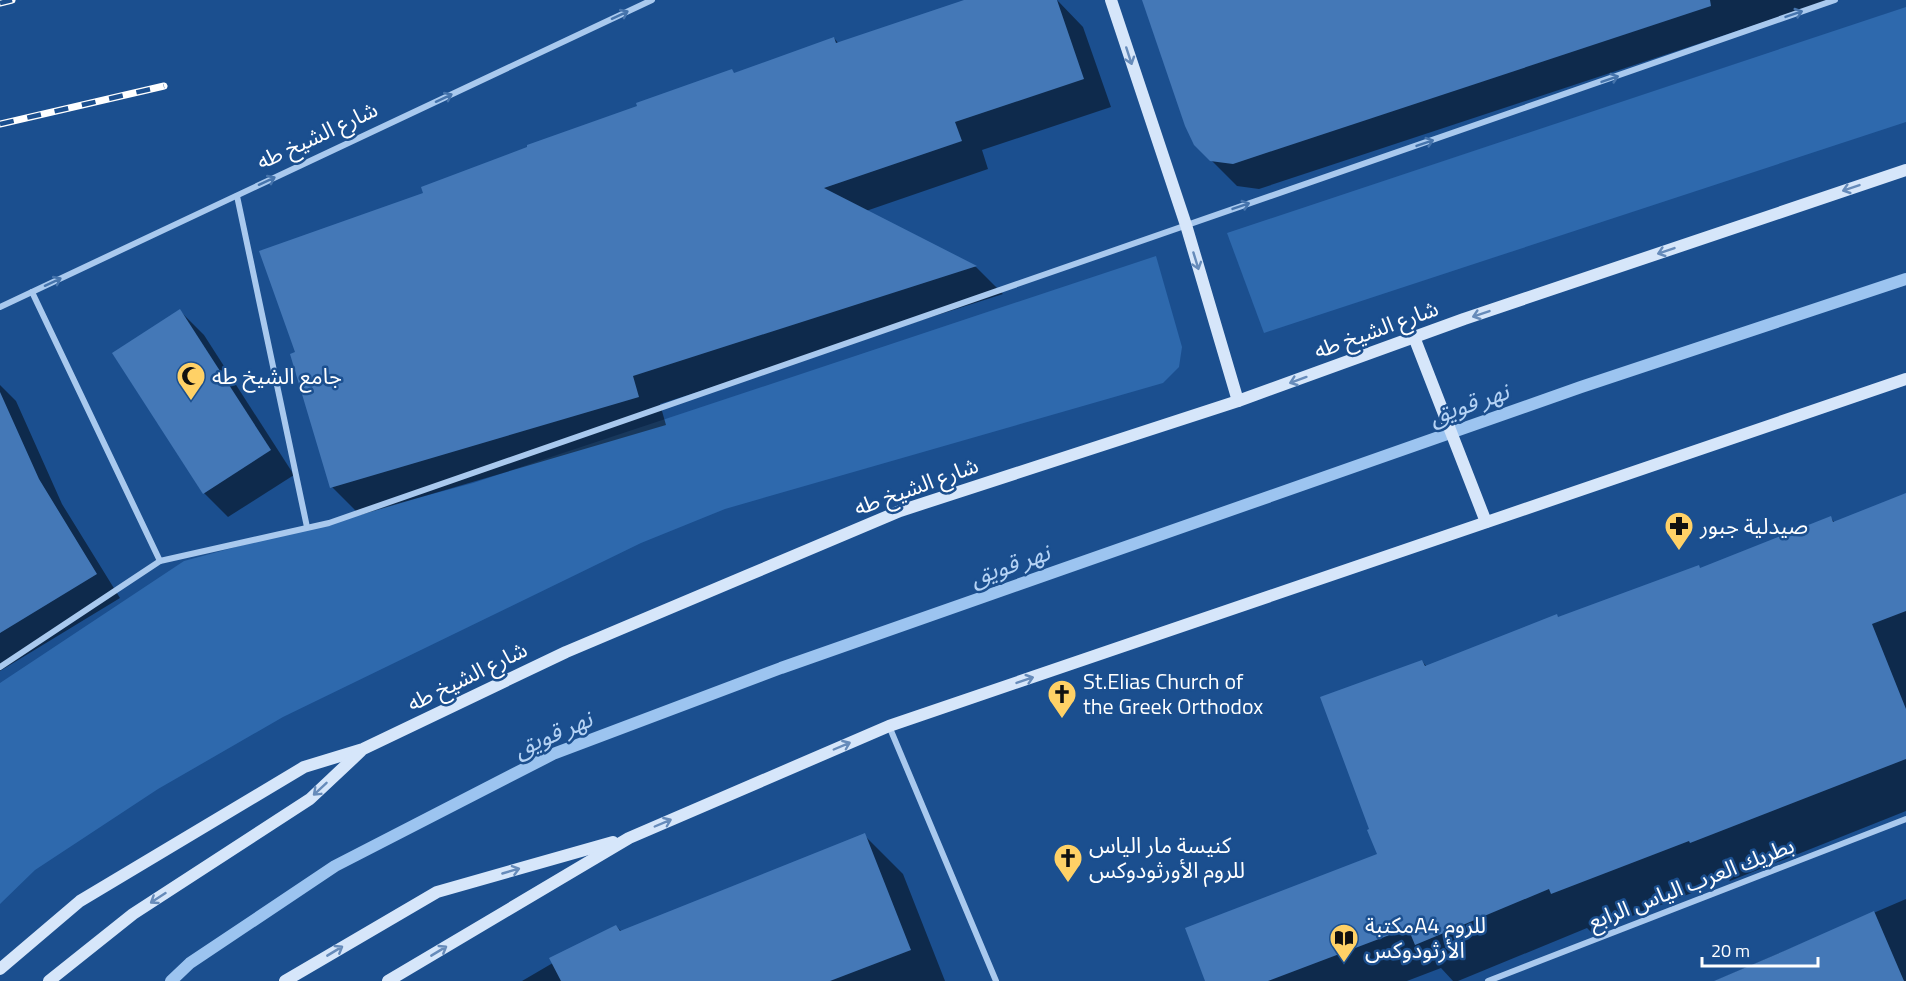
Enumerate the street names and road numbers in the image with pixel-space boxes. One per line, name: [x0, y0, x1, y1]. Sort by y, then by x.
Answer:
street label: شارع الشيخ طه: [251, 92, 383, 178]
street label: شارع الشيخ طه: [1309, 291, 1443, 367]
street label: شارع الشيخ طه: [849, 448, 983, 524]
street label: شارع الشيخ طه: [401, 632, 533, 720]
street label: بطريك العرب الياس الرابع: [1583, 828, 1799, 938]

